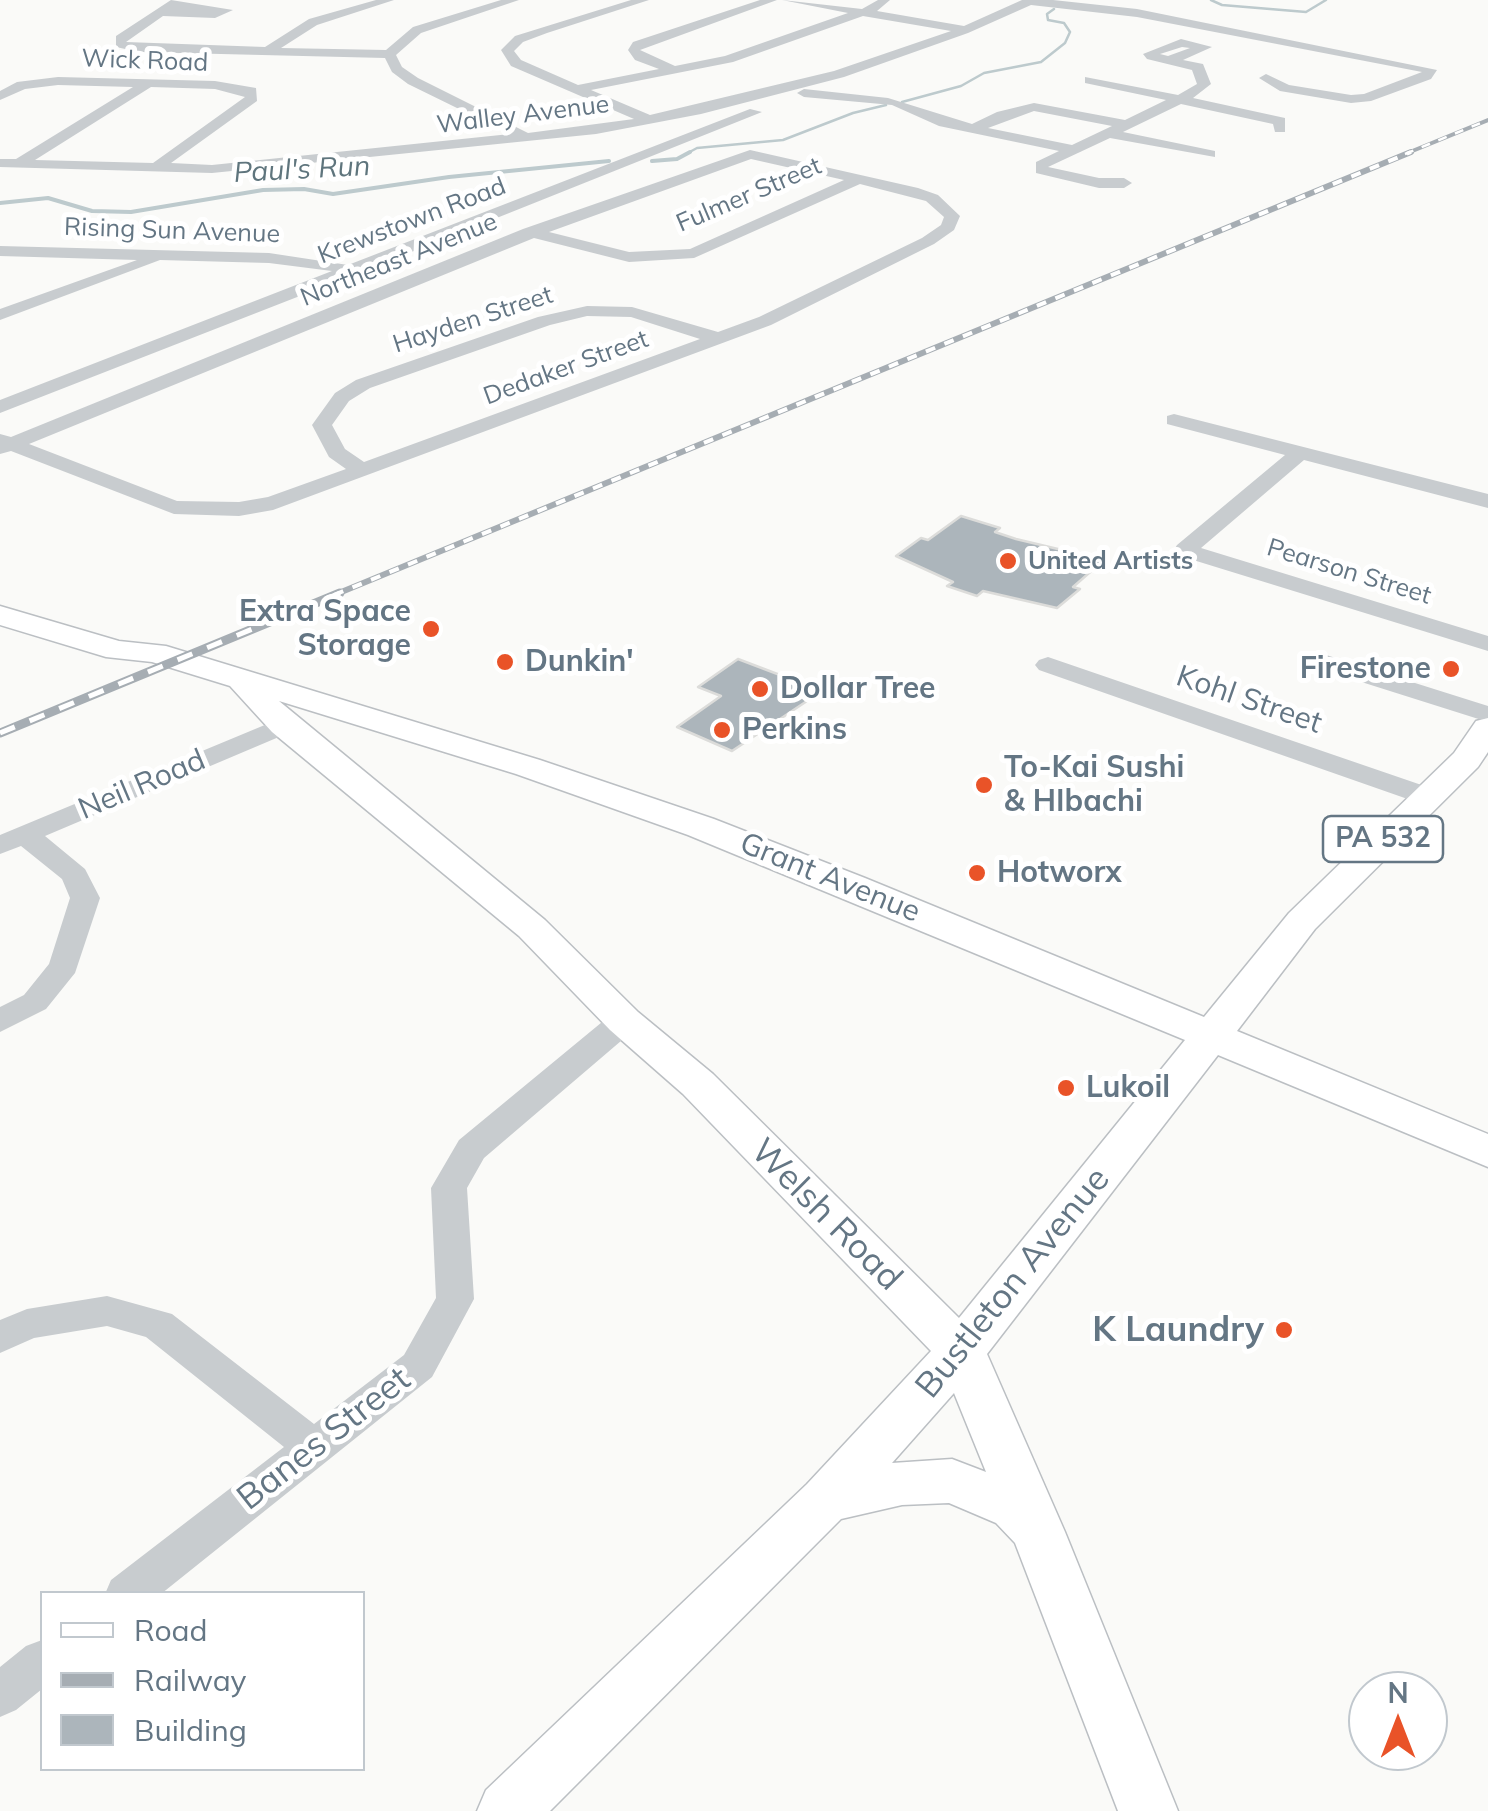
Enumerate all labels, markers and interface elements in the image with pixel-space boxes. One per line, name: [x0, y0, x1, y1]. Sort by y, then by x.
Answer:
street label: Wick Road: [81, 44, 209, 78]
street label: Walley Avenue: [435, 90, 611, 140]
water label: Paul's Run: [233, 150, 371, 190]
street label: Fulmer Street: [672, 151, 826, 239]
street label: Krewstown Road: [314, 171, 510, 271]
street label: Northeast Avenue: [296, 207, 502, 313]
street label: Rising Sun Avenue: [63, 212, 281, 250]
street label: Hayden Street: [389, 280, 557, 360]
street label: Dedaker Street: [480, 324, 652, 412]
street label: Pearson Street: [1263, 533, 1435, 611]
place label: United Artists: [1028, 546, 1193, 576]
marker: United Artists: [997, 550, 1019, 572]
place label: Extra Space Storage: [239, 594, 411, 664]
marker: Extra Space Storage: [420, 618, 442, 640]
place label: Dunkin': [525, 644, 634, 680]
marker: Dunkin': [494, 651, 516, 673]
place label: Firestone: [1300, 651, 1431, 687]
street label: Kohl Street: [1172, 658, 1326, 742]
marker: Firestone: [1440, 658, 1462, 680]
place label: Dollar Tree: [780, 671, 936, 707]
marker: Dollar Tree: [749, 678, 771, 700]
place label: Perkins: [742, 712, 847, 748]
marker: Perkins: [711, 719, 733, 741]
street label: Neil Road: [73, 742, 211, 828]
place label: To-Kai Sushi & HIbachi: [1004, 750, 1184, 820]
marker: To-Kai Sushi & HIbachi: [973, 774, 995, 796]
road number: PA 532: [1323, 816, 1443, 862]
street label: Grant Avenue: [735, 826, 925, 930]
place label: Hotworx: [997, 855, 1122, 891]
marker: Hotworx: [966, 862, 988, 884]
place label: Lukoil: [1086, 1070, 1170, 1106]
marker: Lukoil: [1055, 1077, 1077, 1099]
street label: Welsh Road: [741, 1130, 911, 1300]
street label: Bustleton Avenue: [907, 1159, 1119, 1407]
place label: K Laundry: [1092, 1309, 1264, 1351]
marker: K Laundry: [1273, 1319, 1295, 1341]
street label: Banes Street: [229, 1359, 419, 1519]
legend: [40, 1591, 365, 1771]
text: Road: [134, 1611, 208, 1649]
text: Railway: [134, 1661, 247, 1699]
north arrow: [1348, 1671, 1448, 1771]
text: N: [1387, 1675, 1409, 1710]
text: Building: [134, 1711, 247, 1749]

